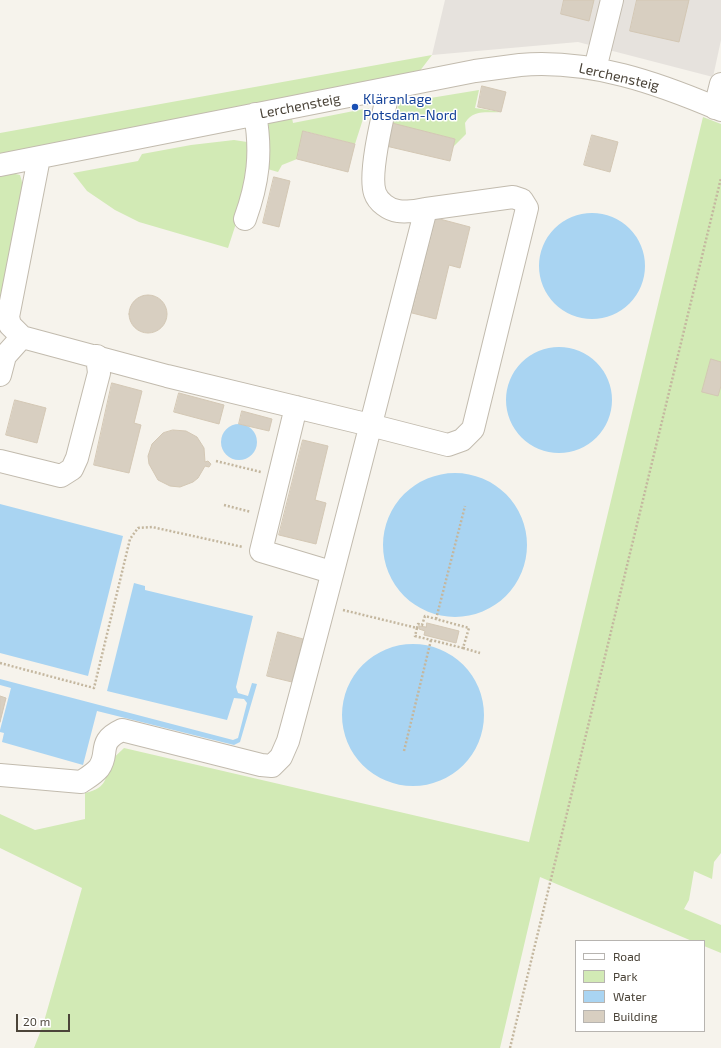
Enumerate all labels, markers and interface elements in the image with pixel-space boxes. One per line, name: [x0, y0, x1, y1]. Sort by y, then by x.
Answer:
street label: Lerchensteig: [577, 60, 661, 94]
street label: Lerchensteig: [258, 90, 342, 122]
place label: Kläranlage Potsdam-Nord: [363, 91, 457, 124]
marker: Kläranlage Potsdam-Nord: [350, 102, 360, 112]
legend: [575, 940, 705, 1032]
text: Road: [613, 949, 641, 963]
text: Park: [613, 969, 638, 983]
text: Water: [613, 989, 647, 1003]
scale bar: [18, 1006, 72, 1032]
text: Building: [613, 1009, 657, 1023]
text: 20 m: [23, 1014, 50, 1028]

